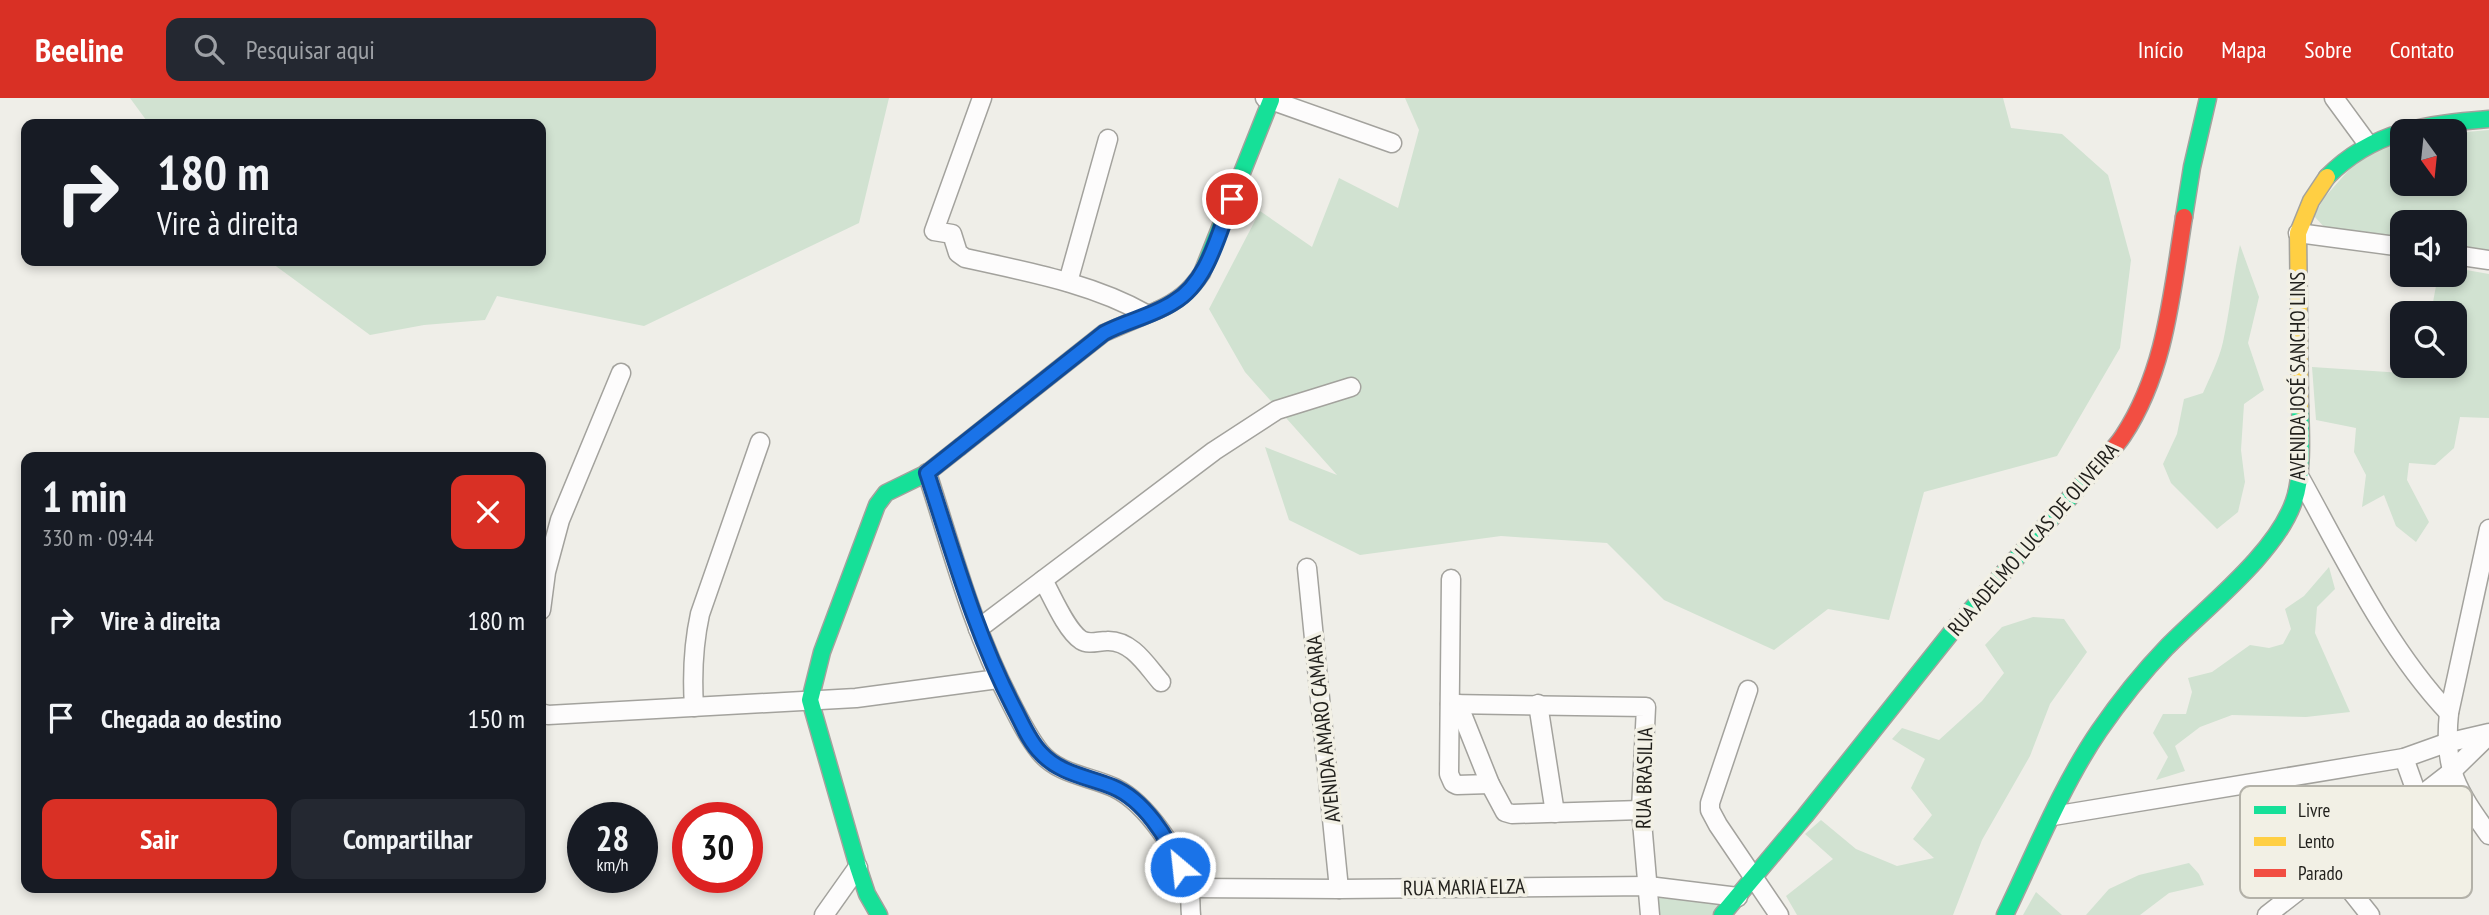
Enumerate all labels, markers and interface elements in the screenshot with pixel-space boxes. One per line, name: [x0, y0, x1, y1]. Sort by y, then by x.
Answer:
search box: [166, 18, 656, 81]
text: Beeline: [35, 28, 124, 71]
icon: search: [190, 30, 228, 68]
text: Pesquisar aqui: [246, 33, 375, 66]
text: Início: [2138, 34, 2183, 65]
text: Mapa: [2221, 34, 2266, 65]
text: Sobre: [2304, 34, 2352, 65]
text: Contato: [2390, 34, 2454, 65]
north arrow: [2390, 119, 2468, 196]
map controls: [2390, 119, 2467, 378]
text: 180 m: [157, 140, 270, 204]
icon: right: [42, 147, 133, 238]
pin: [1202, 169, 1262, 229]
icon: arrive: [1213, 180, 1251, 218]
text: Vire à direita: [157, 202, 298, 244]
button: sound: [2390, 210, 2467, 287]
street label: AVENIDA JOSÉ SANCHO LINS: [2284, 272, 2311, 480]
button: search: [2390, 301, 2467, 378]
street label: RUA ADELMO LUCAS DE OLIVEIRA: [1942, 437, 2124, 641]
text: 1 min: [42, 469, 127, 524]
button: close: [451, 475, 525, 549]
text: 330 m · 09:44: [42, 523, 154, 552]
icon: right: [42, 601, 80, 639]
text: Vire à direita: [101, 604, 220, 637]
text: 180 m: [467, 604, 525, 637]
street label: AVENIDA AMARO CAMARA: [1300, 634, 1346, 824]
icon: arrive: [42, 699, 80, 737]
text: Chegada ao destino: [101, 702, 282, 735]
text: 150 m: [467, 702, 525, 735]
street label: RUA BRASILIA: [1630, 727, 1658, 829]
legend: [2240, 786, 2472, 898]
text: Livre: [2298, 798, 2331, 822]
button: Sair: [42, 799, 277, 879]
button: Compartilhar: [291, 799, 525, 879]
speed limit sign: 30: [672, 802, 763, 893]
text: 28: [596, 815, 629, 861]
text: Lento: [2298, 829, 2335, 853]
position arrow: [1143, 830, 1217, 904]
text: km/h: [597, 853, 628, 876]
text: Parado: [2298, 861, 2343, 885]
street label: RUA MARIA ELZA: [1403, 872, 1525, 902]

